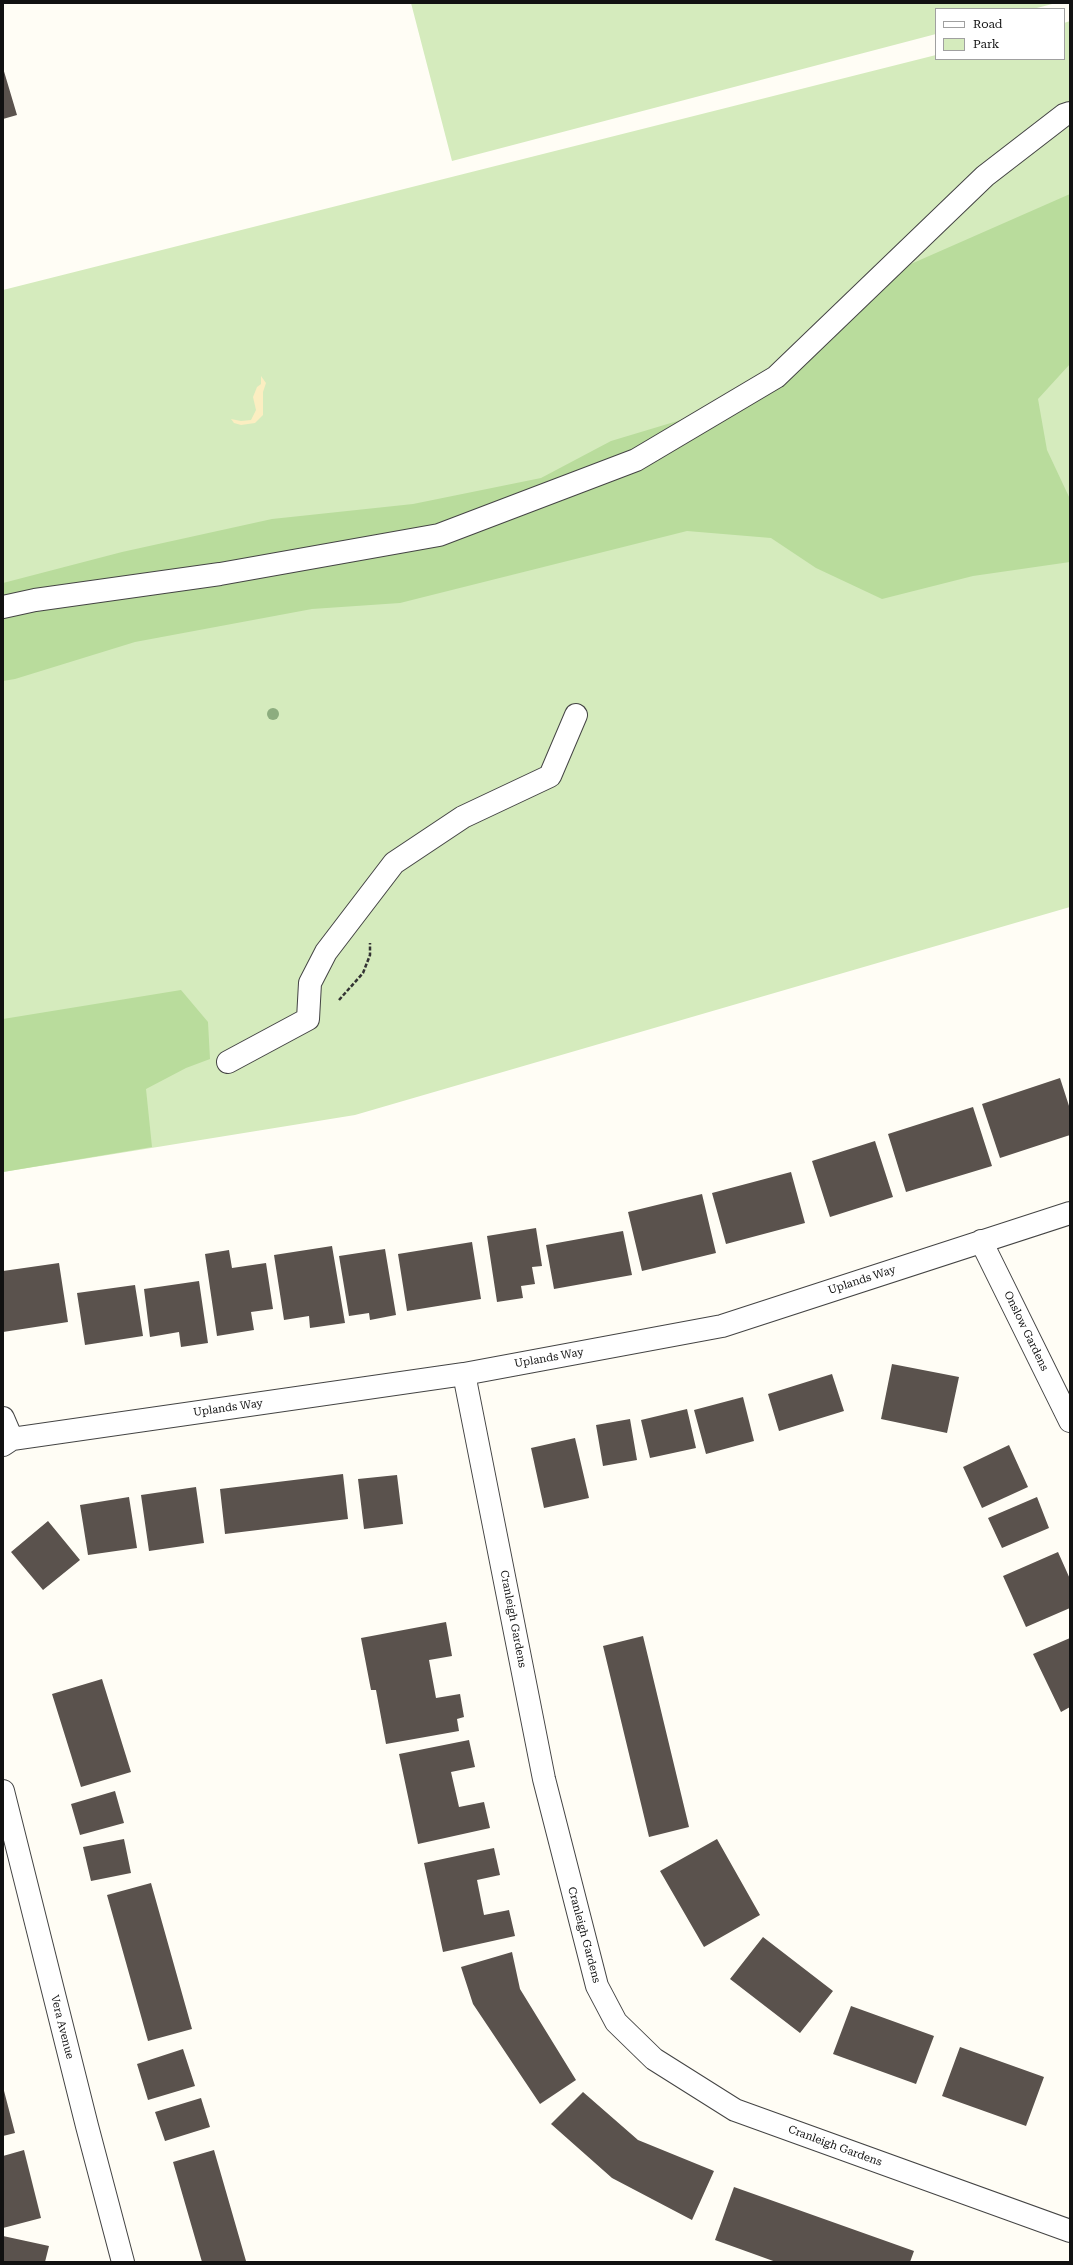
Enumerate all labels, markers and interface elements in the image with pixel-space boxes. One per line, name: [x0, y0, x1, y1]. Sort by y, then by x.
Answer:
legend: [935, 8, 1065, 60]
text: Road: [973, 17, 1002, 31]
text: Park: [973, 37, 999, 51]
street label: Uplands Way: [827, 1263, 897, 1297]
street label: Onslow Gardens: [1001, 1289, 1051, 1373]
street label: Uplands Way: [513, 1345, 585, 1371]
street label: Uplands Way: [192, 1397, 264, 1419]
street label: Cranleigh Gardens: [497, 1569, 529, 1669]
street label: Cranleigh Gardens: [565, 1886, 603, 1984]
street label: Vera Avenue: [48, 1994, 76, 2060]
street label: Cranleigh Gardens: [786, 2123, 884, 2169]

